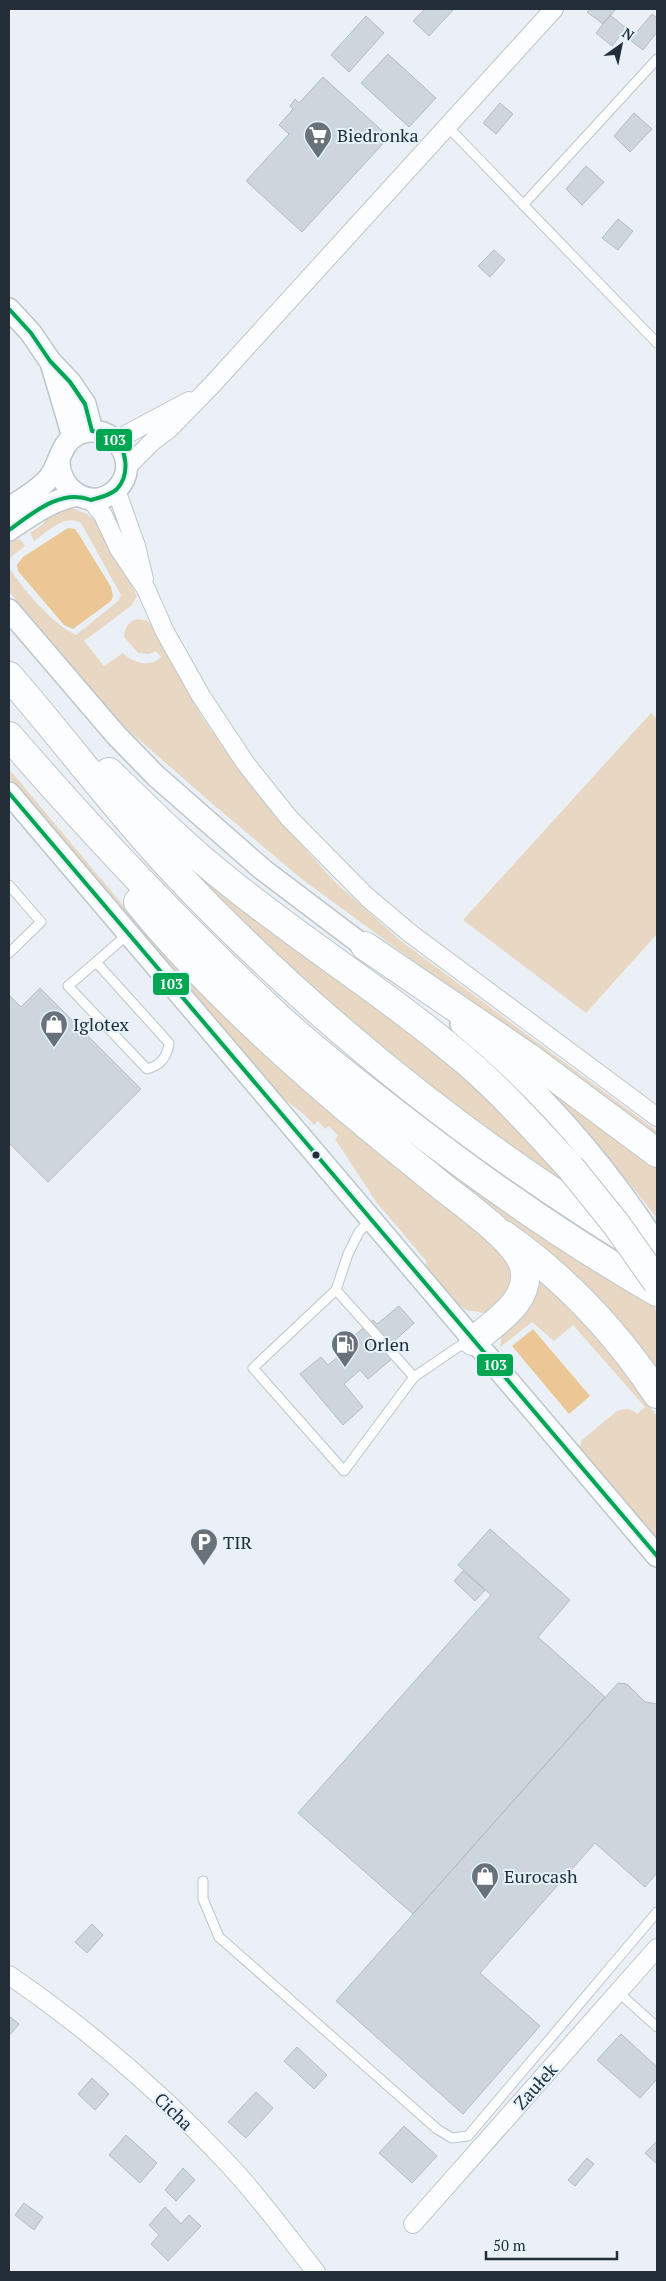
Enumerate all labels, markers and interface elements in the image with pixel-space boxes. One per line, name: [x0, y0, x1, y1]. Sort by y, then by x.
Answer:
north arrow: [596, 20, 646, 70]
text: N: [619, 23, 638, 45]
supermarket icon: Biedronka: [303, 120, 333, 159]
place label: Biedronka: [337, 123, 418, 147]
line badge: 103: [95, 428, 133, 452]
text: 103: [102, 430, 126, 449]
line badge: 103: [152, 972, 190, 996]
text: 103: [159, 974, 183, 993]
shop icon: Iglotex: [39, 1009, 69, 1048]
place label: Iglotex: [73, 1012, 129, 1036]
unlabelled marker: [311, 1150, 321, 1160]
fuel station icon: Orlen: [330, 1329, 360, 1368]
place label: Orlen: [364, 1332, 410, 1356]
line badge: 103: [476, 1353, 514, 1377]
text: 103: [483, 1355, 507, 1374]
parking icon: TIR: [189, 1527, 219, 1566]
place label: TIR: [223, 1530, 252, 1554]
shop icon: Eurocash: [470, 1861, 500, 1900]
place label: Eurocash: [504, 1864, 578, 1888]
street label: Zaułek: [508, 2057, 563, 2114]
street label: Cicha: [149, 2087, 199, 2135]
scale bar: [486, 2228, 617, 2260]
text: 50 m: [493, 2235, 526, 2255]

